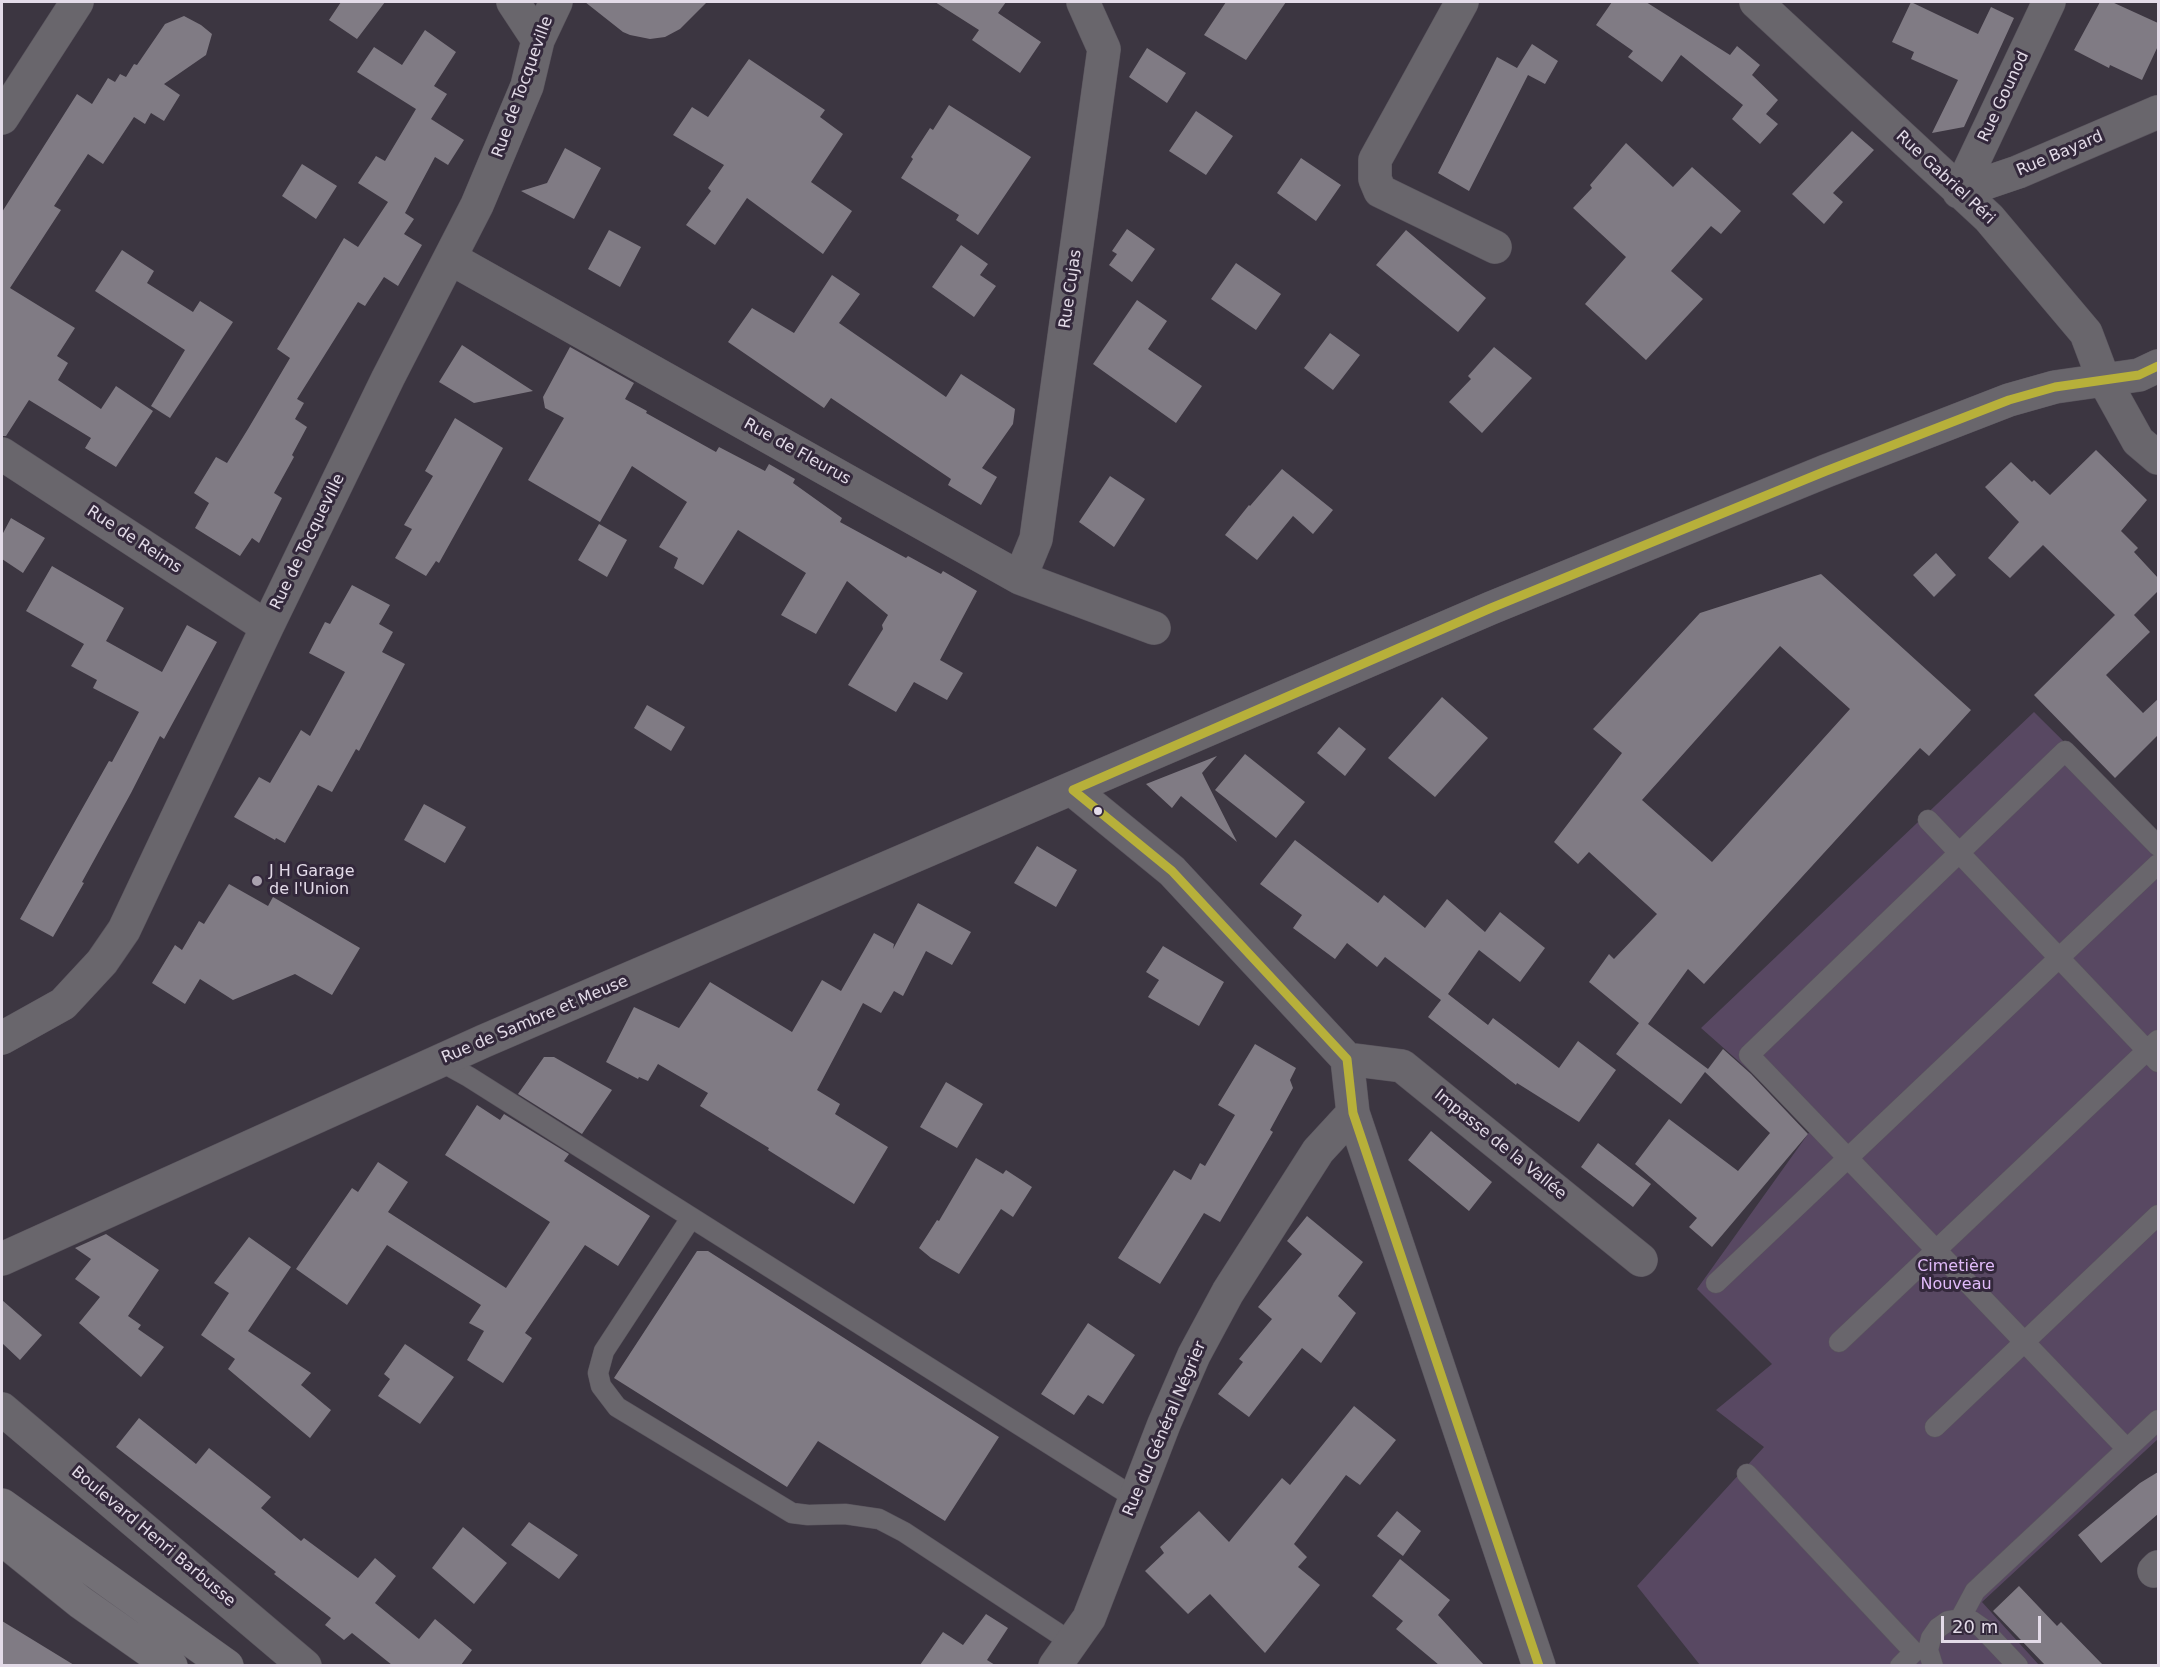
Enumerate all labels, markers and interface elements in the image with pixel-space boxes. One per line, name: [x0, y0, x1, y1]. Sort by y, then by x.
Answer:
street label: Rue de Tocqueville: [489, 14, 557, 160]
street label: Rue Gounod: [1975, 49, 2033, 145]
street label: Rue Gabriel Péri: [1892, 127, 1998, 229]
street label: Rue Bayard: [2014, 127, 2106, 181]
street label: Rue Cujas: [1056, 248, 1086, 330]
street label: Rue de Fleurus: [740, 415, 854, 489]
street label: Rue de Tocqueville: [267, 471, 349, 613]
street label: Rue de Reims: [83, 502, 185, 578]
unlabelled marker: [1092, 805, 1104, 817]
place label: J H Garage de l'Union: [269, 862, 355, 900]
marker: J H Garage de l'Union: [250, 874, 264, 888]
street label: Rue de Sambre et Meuse: [439, 972, 631, 1068]
street label: Impasse de la Vallée: [1430, 1086, 1570, 1204]
park label: Cimetière Nouveau: [1917, 1257, 1995, 1295]
street label: Rue du Général Négrier: [1119, 1339, 1211, 1519]
street label: Boulevard Henri Barbusse: [67, 1463, 239, 1611]
scale bar: [1944, 1604, 2044, 1642]
text: 20 m: [1952, 1616, 1998, 1637]

